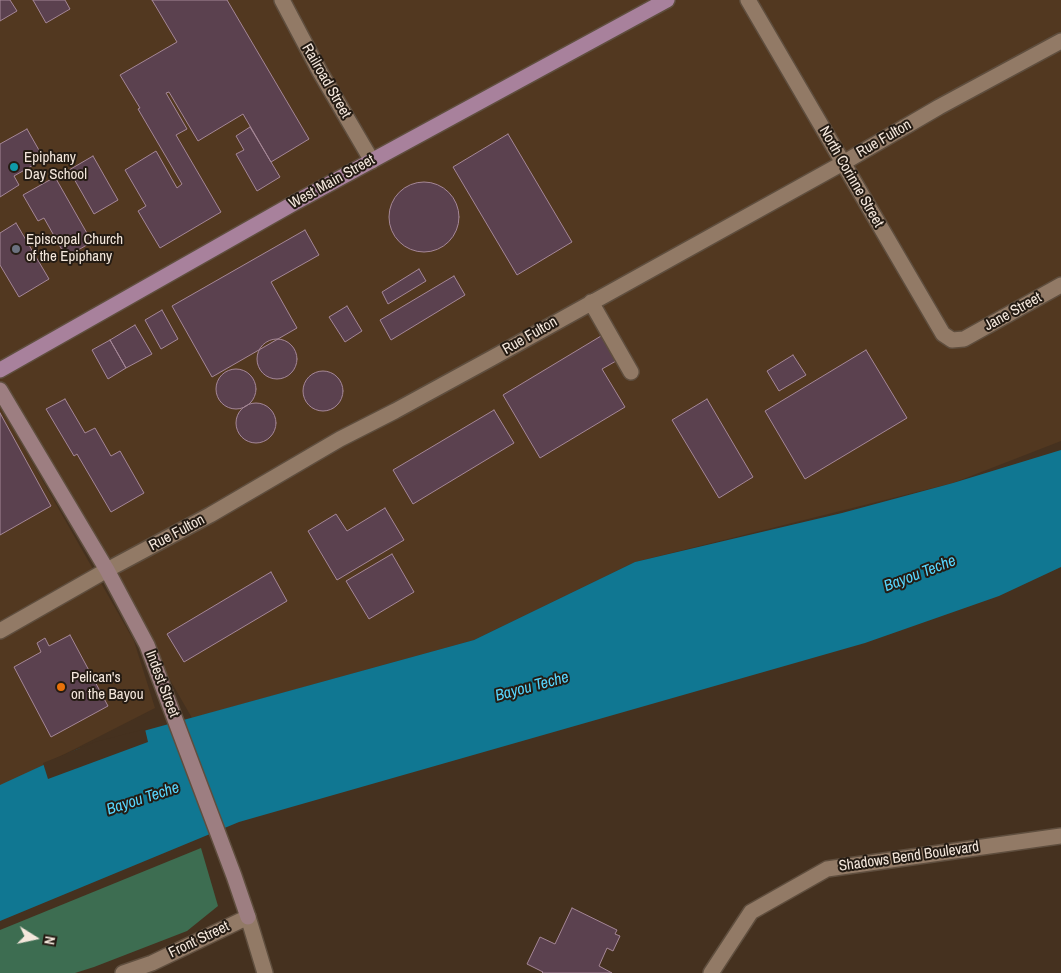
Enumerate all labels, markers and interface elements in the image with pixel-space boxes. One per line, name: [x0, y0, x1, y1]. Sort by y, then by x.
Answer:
street label: Railroad Street: [298, 41, 354, 121]
street label: Rue Fulton: [853, 116, 915, 162]
street label: North Corinne Street: [815, 123, 887, 231]
place label: Epiphany Day School: [24, 149, 87, 184]
street label: West Main Street: [286, 151, 378, 213]
marker: Epiphany Day School: [8, 161, 20, 173]
place label: Episcopal Church of the Epiphany: [26, 231, 123, 266]
marker: Episcopal Church of the Epiphany: [10, 243, 22, 255]
street label: Jane Street: [981, 289, 1045, 335]
street label: Rue Fulton: [499, 313, 561, 359]
street label: Rue Fulton: [146, 511, 208, 555]
water label: Bayou Teche: [881, 552, 959, 596]
street label: Indest Street: [141, 648, 183, 720]
water label: Bayou Teche: [493, 668, 571, 706]
place label: Pelican's on the Bayou: [71, 669, 143, 704]
marker: Pelican's on the Bayou: [55, 681, 67, 693]
water label: Bayou Teche: [104, 778, 182, 820]
street label: Shadows Bend Boulevard: [838, 838, 980, 876]
north arrow: [10, 913, 60, 963]
street label: Front Street: [166, 918, 232, 962]
text: N: [40, 935, 59, 946]

